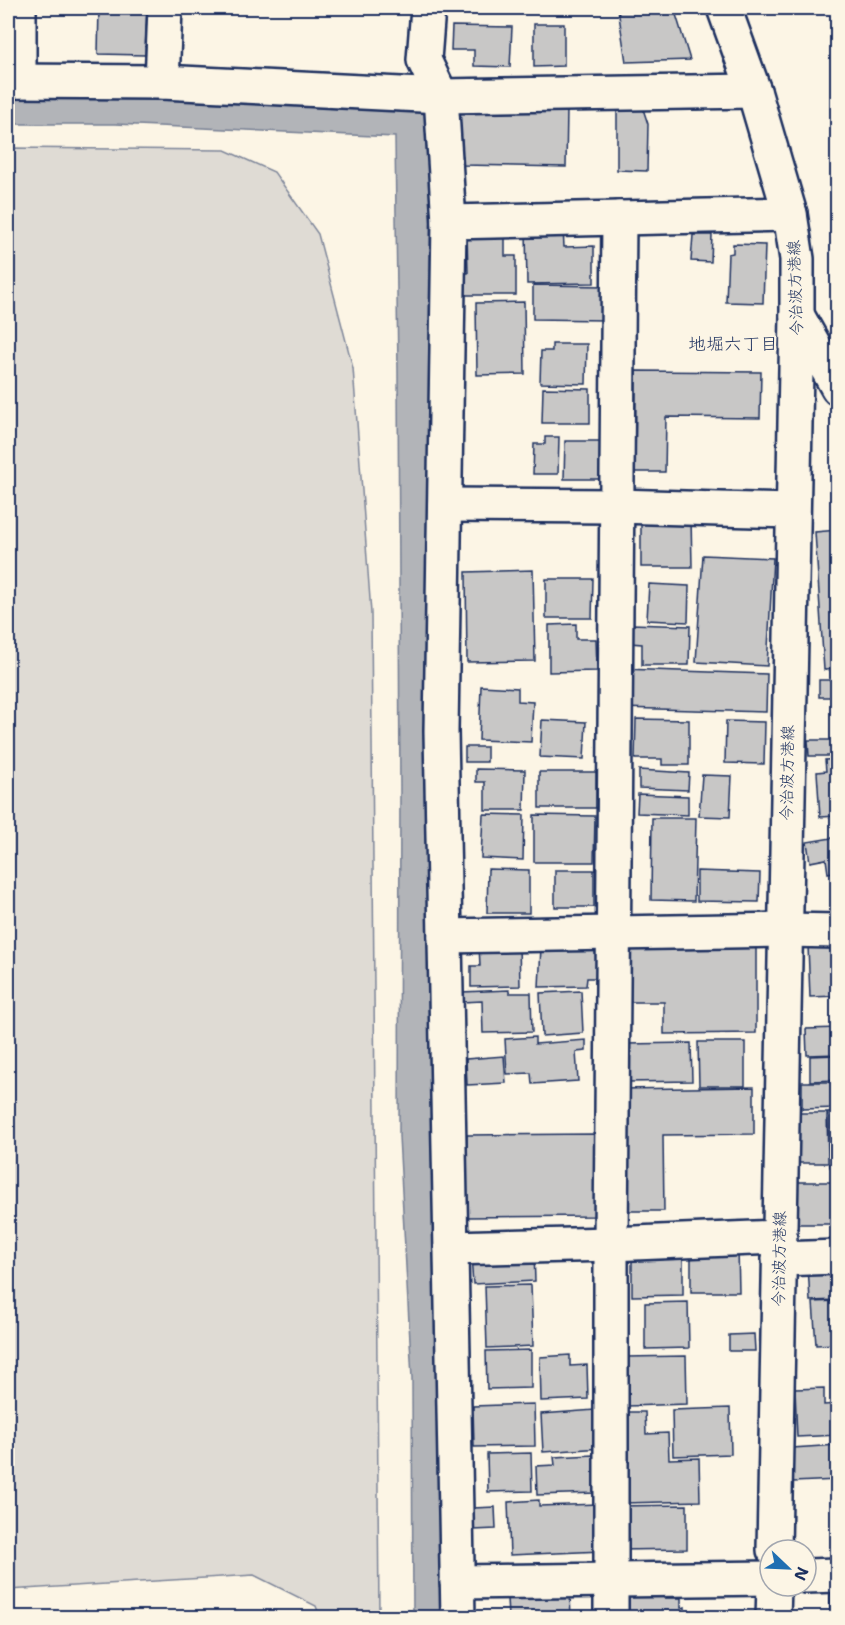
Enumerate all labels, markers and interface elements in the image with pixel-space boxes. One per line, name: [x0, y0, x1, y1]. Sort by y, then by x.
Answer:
street label: 今治波方港線: [783, 240, 807, 336]
district label: 地堀六丁目: [688, 332, 778, 356]
street label: 今治波方港線: [776, 725, 798, 821]
street label: 今治波方港線: [768, 1211, 790, 1307]
north arrow: [758, 1538, 818, 1598]
text: N: [789, 1564, 813, 1584]

